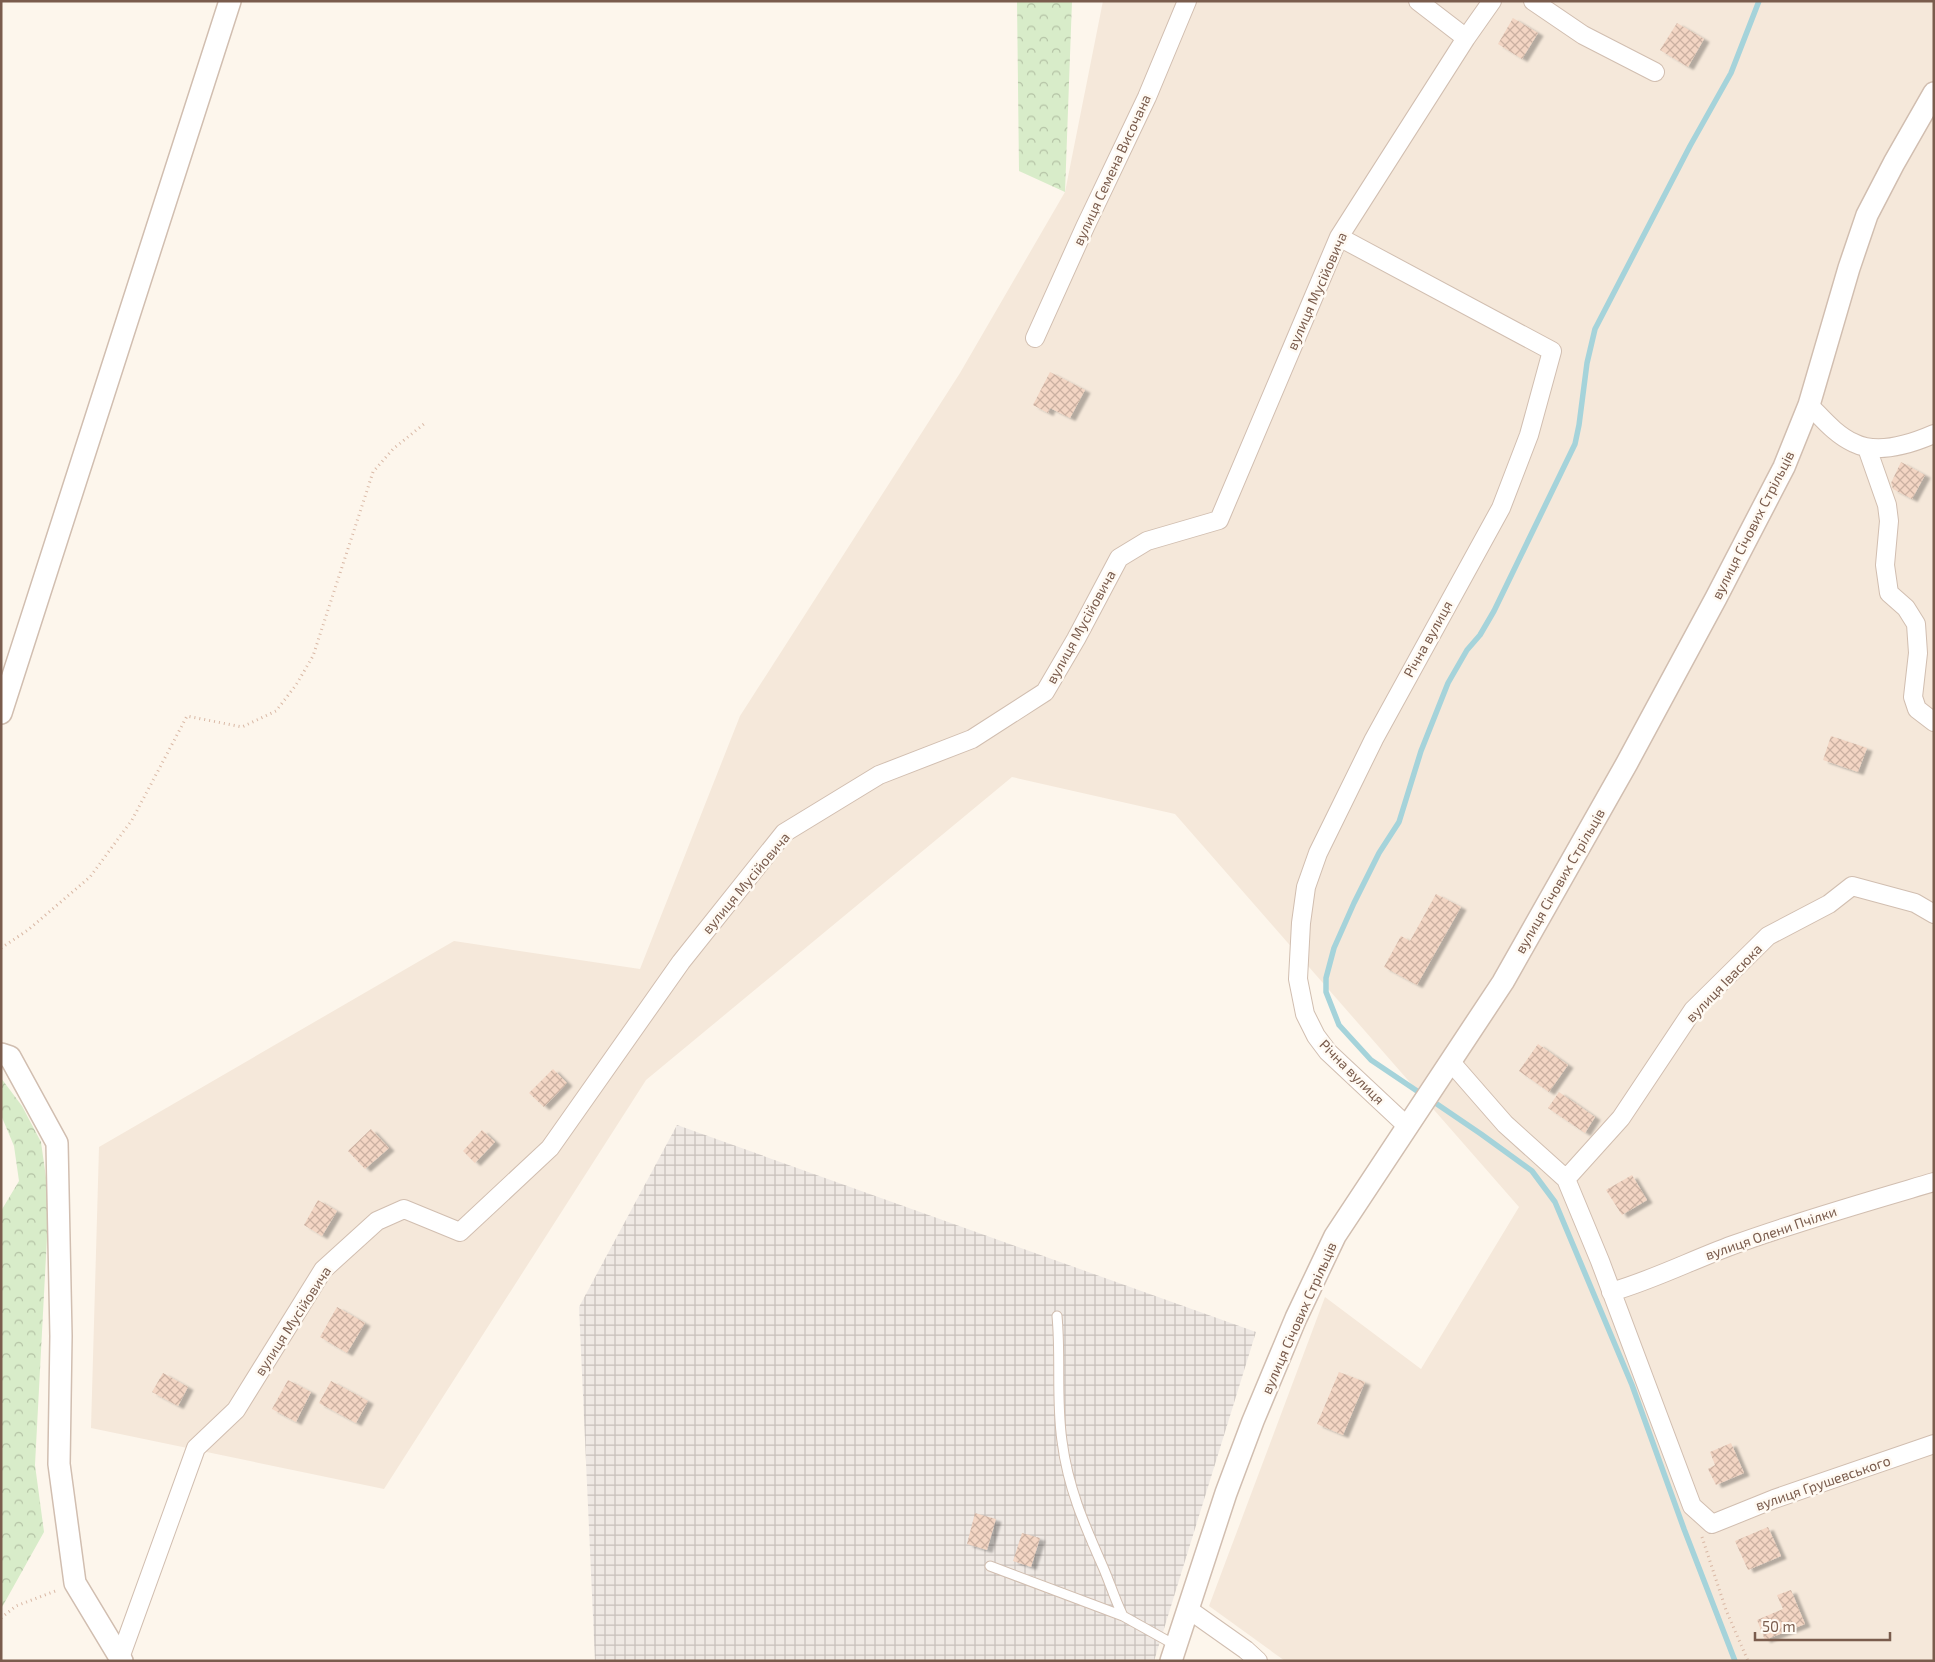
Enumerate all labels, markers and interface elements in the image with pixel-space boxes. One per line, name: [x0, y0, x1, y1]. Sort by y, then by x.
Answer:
street label: вулиця Семена Височана: [1069, 91, 1154, 248]
street label: вулиця Мусійовича: [1283, 229, 1350, 352]
street label: вулиця Січових Стрільців: [1708, 448, 1797, 602]
street label: вулиця Мусійовича: [1042, 567, 1119, 686]
street label: Річна вулиця: [1400, 598, 1456, 680]
street label: вулиця Січових Стрільців: [1511, 805, 1608, 956]
street label: вулиця Мусійовича: [698, 828, 793, 937]
street label: вулиця Івасюка: [1682, 940, 1765, 1025]
street label: Річна вулиця: [1316, 1036, 1388, 1108]
street label: вулиця Олени Пчілки: [1703, 1202, 1839, 1263]
street label: вулиця Січових Стрільців: [1257, 1239, 1340, 1396]
street label: вулиця Мусійовича: [251, 1263, 334, 1379]
street label: вулиця Грушевського: [1753, 1451, 1893, 1514]
scale bar: [1755, 1610, 1890, 1642]
text: 50 m: [1762, 1617, 1796, 1635]

